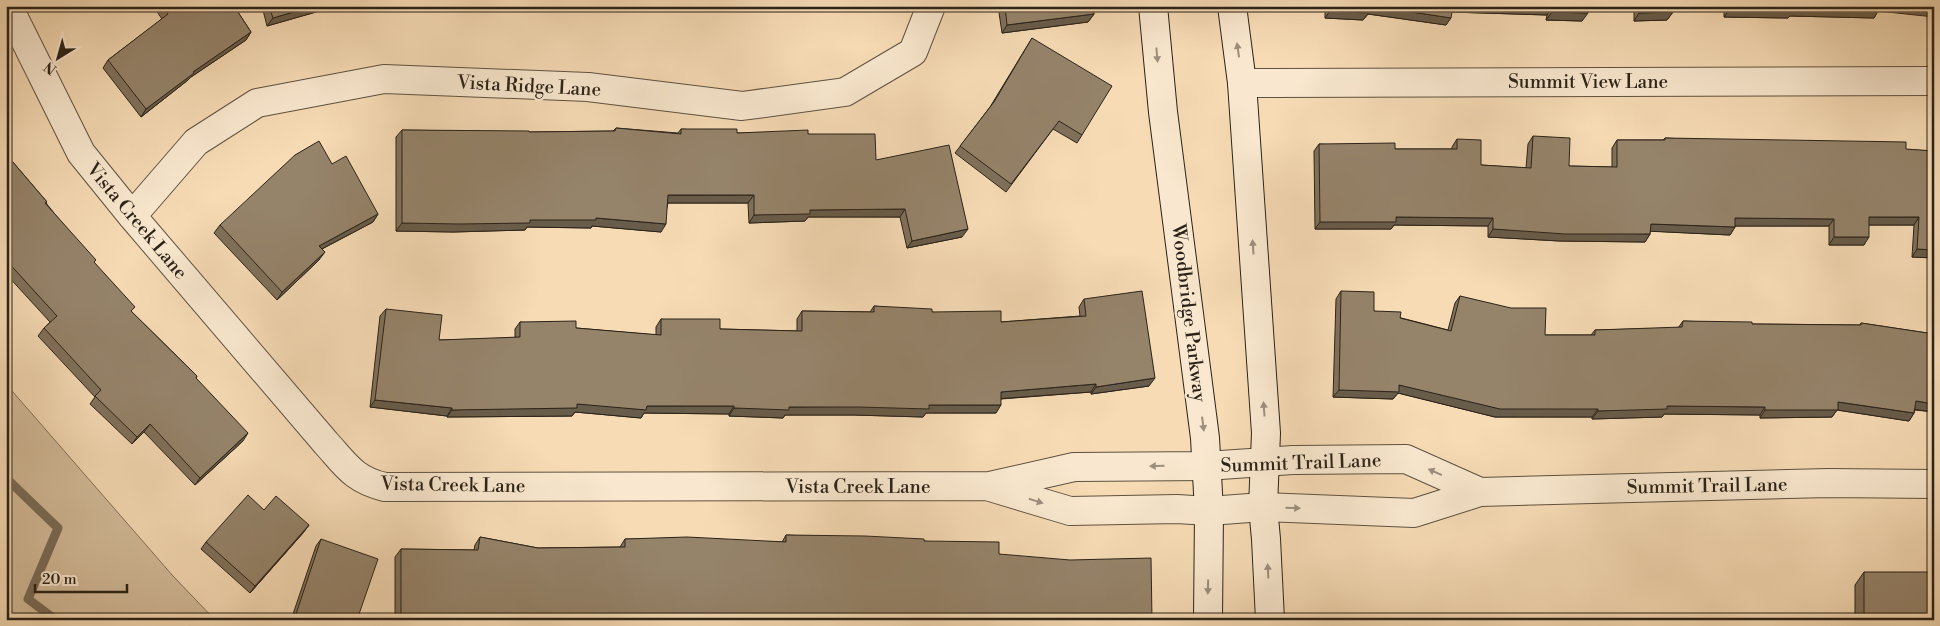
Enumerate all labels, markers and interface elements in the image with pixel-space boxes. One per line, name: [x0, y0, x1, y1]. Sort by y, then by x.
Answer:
north arrow: [32, 32, 82, 82]
one-way arrow: [1233, 42, 1241, 58]
one-way arrow: [1154, 47, 1162, 63]
text: N: [41, 57, 61, 78]
street label: Vista Ridge Lane: [455, 70, 602, 102]
street label: Summit View Lane: [1508, 70, 1668, 94]
street label: Vista Creek Lane: [81, 157, 193, 284]
street label: Woodbridge Parkway: [1166, 222, 1212, 404]
one-way arrow: [1249, 239, 1257, 255]
one-way arrow: [1260, 401, 1268, 417]
one-way arrow: [1199, 417, 1207, 433]
street label: Summit Trail Lane: [1220, 448, 1382, 478]
one-way arrow: [1149, 462, 1165, 470]
one-way arrow: [1428, 468, 1442, 476]
street label: Vista Creek Lane: [379, 472, 526, 498]
street label: Summit Trail Lane: [1626, 473, 1788, 499]
street label: Vista Creek Lane: [784, 475, 931, 499]
one-way arrow: [1029, 497, 1044, 505]
one-way arrow: [1285, 504, 1301, 512]
scale bar: [35, 561, 128, 593]
one-way arrow: [1263, 563, 1271, 579]
text: 20 m: [42, 570, 77, 589]
one-way arrow: [1204, 579, 1212, 595]

